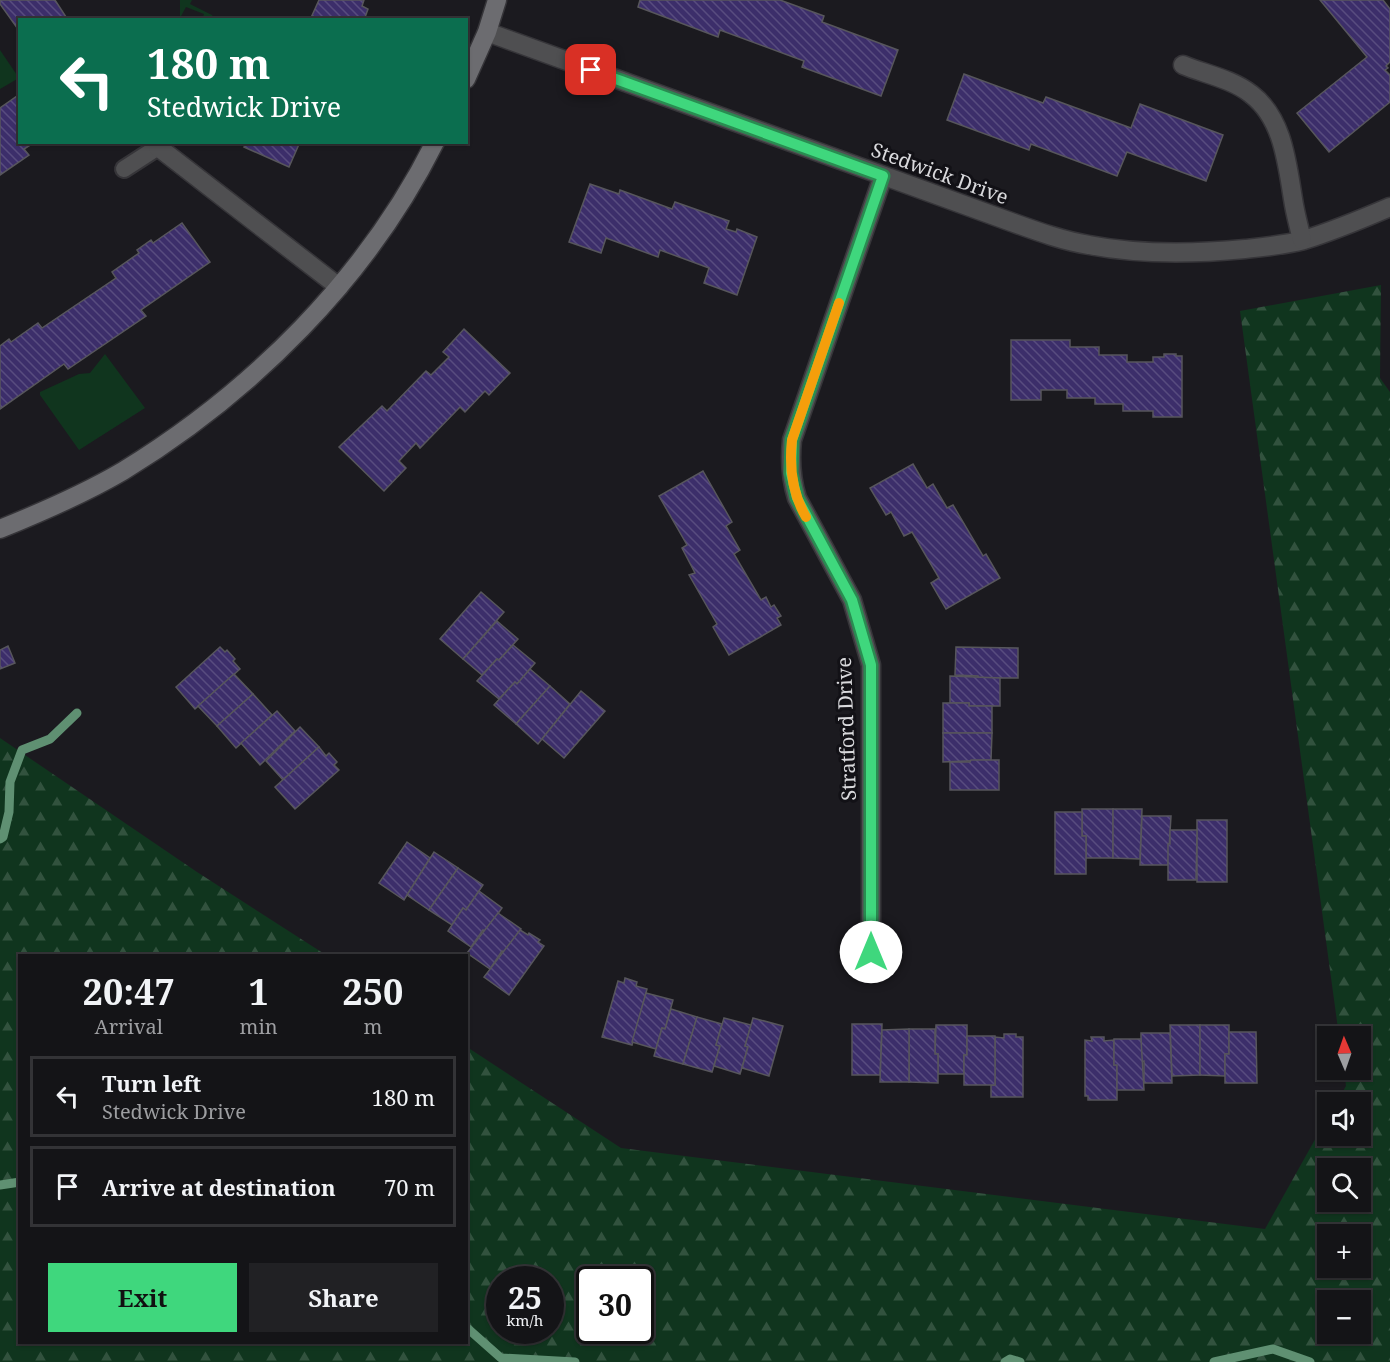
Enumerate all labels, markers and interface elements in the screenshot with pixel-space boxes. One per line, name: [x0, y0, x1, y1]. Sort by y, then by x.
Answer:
text: 180 m: [147, 34, 271, 91]
icon: left: [48, 42, 126, 120]
pin: [565, 44, 616, 95]
icon: arrive: [574, 53, 607, 86]
text: Stedwick Drive: [147, 88, 341, 125]
street label: Stedwick Drive: [868, 136, 1012, 210]
street label: Stratford Drive: [830, 657, 862, 801]
position arrow: [839, 920, 903, 984]
text: 20:47: [83, 967, 175, 1016]
text: 1: [248, 967, 269, 1016]
text: 250: [342, 967, 403, 1016]
text: Arrival: [95, 1013, 163, 1040]
text: min: [240, 1013, 278, 1040]
text: m: [363, 1013, 382, 1040]
north arrow: [1317, 1026, 1371, 1080]
map controls: [1317, 1026, 1371, 1344]
text: Turn left: [102, 1068, 201, 1098]
icon: left: [51, 1080, 84, 1113]
text: 180 m: [372, 1082, 435, 1112]
button: sound: [1317, 1092, 1371, 1146]
text: Stedwick Drive: [102, 1098, 246, 1125]
button: search: [1317, 1158, 1371, 1212]
icon: arrive: [51, 1170, 84, 1203]
text: Arrive at destination: [102, 1172, 336, 1202]
text: 70 m: [384, 1172, 435, 1202]
button: +: [1317, 1224, 1371, 1278]
button: Exit: [48, 1263, 237, 1332]
button: Share: [249, 1263, 438, 1332]
speed limit sign: 30: [576, 1266, 654, 1344]
text: 25: [508, 1277, 542, 1318]
button: −: [1317, 1290, 1371, 1344]
text: km/h: [507, 1310, 543, 1330]

